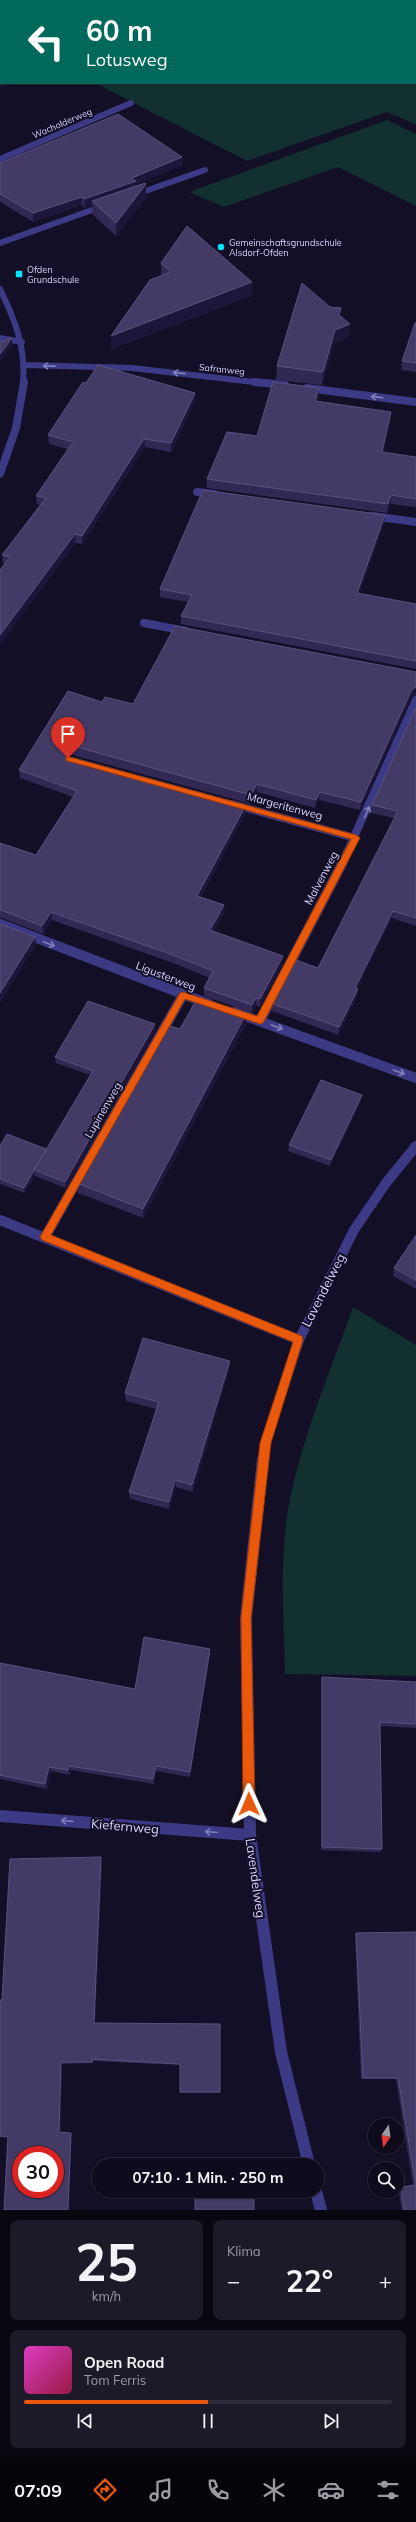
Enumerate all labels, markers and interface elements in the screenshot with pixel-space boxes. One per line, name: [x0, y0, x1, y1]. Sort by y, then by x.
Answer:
text: 60 m: [86, 13, 152, 48]
icon: left: [20, 16, 72, 68]
text: Lotusweg: [86, 48, 168, 71]
street label: Wacholderweg: [30, 105, 94, 141]
place label: Gemeinschaftsgrundschule Alsdorf-Ofden: [229, 237, 342, 258]
marker: Gemeinschaftsgrundschule Alsdorf-Ofden: [216, 242, 226, 252]
place label: Ofden Grundschule: [27, 264, 79, 285]
marker: Ofden Grundschule: [14, 269, 24, 279]
street label: Safranweg: [199, 361, 245, 377]
one-way arrow: [43, 362, 56, 370]
one-way arrow: [173, 369, 186, 377]
one-way arrow: [371, 393, 384, 401]
pin: [51, 717, 85, 758]
icon: arrive: [57, 723, 79, 745]
street label: Margeritenweg: [246, 789, 324, 823]
one-way arrow: [364, 806, 371, 818]
street label: Malvenweg: [301, 849, 341, 907]
one-way arrow: [43, 940, 55, 948]
street label: Ligusterweg: [134, 958, 198, 994]
one-way arrow: [270, 1023, 282, 1031]
one-way arrow: [392, 1068, 404, 1076]
street label: Lupinenweg: [81, 1079, 125, 1141]
street label: Lavendelweg: [298, 1251, 348, 1329]
position arrow: [228, 1783, 270, 1825]
street label: Kiefernweg: [90, 1815, 160, 1837]
one-way arrow: [61, 1817, 74, 1825]
one-way arrow: [205, 1829, 218, 1836]
street label: Lavendelweg: [242, 1837, 270, 1919]
north arrow: [368, 2118, 404, 2154]
map controls: [368, 2118, 404, 2198]
speed limit sign: 30: [12, 2146, 64, 2198]
button: search: [368, 2162, 404, 2198]
text: 07:10 · 1 Min. · 250 m: [132, 2168, 284, 2187]
text: 25: [75, 2229, 138, 2294]
text: Klima: [227, 2243, 261, 2259]
text: 22°: [286, 2262, 333, 2300]
text: −: [227, 2267, 240, 2295]
text: +: [379, 2267, 392, 2295]
text: km/h: [92, 2288, 121, 2304]
text: Open Road: [84, 2353, 164, 2372]
text: Tom Ferris: [84, 2372, 146, 2388]
icon: previous: [74, 2410, 96, 2432]
icon: pause: [197, 2410, 219, 2432]
icon: next: [320, 2410, 342, 2432]
icon: directions: [91, 2476, 119, 2504]
icon: music: [147, 2476, 175, 2504]
icon: phone: [204, 2476, 232, 2504]
icon: climate: [260, 2476, 288, 2504]
icon: car: [317, 2476, 345, 2504]
icon: filters: [374, 2476, 402, 2504]
text: 07:09: [14, 2479, 62, 2502]

